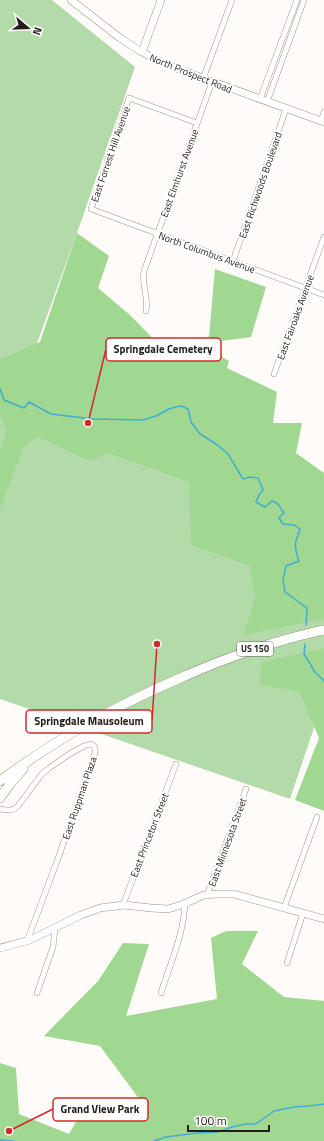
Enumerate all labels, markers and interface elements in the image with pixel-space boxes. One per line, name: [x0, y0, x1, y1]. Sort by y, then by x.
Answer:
north arrow: [8, 8, 48, 48]
text: N: [29, 25, 46, 37]
street label: North Prospect Road: [147, 50, 234, 97]
street label: East Forrest Hill Avenue: [87, 104, 134, 204]
street label: East Elmhurst Avenue: [157, 127, 202, 219]
street label: East Richwoods Boulevard: [235, 130, 286, 240]
street label: North Columbus Avenue: [156, 228, 257, 277]
street label: East Fairoaks Avenue: [273, 273, 318, 362]
callout: Springdale Cemetery: [106, 338, 221, 361]
text: Springdale Cemetery: [113, 341, 213, 357]
road number: US 150: [237, 642, 273, 656]
callout: Springdale Mausoleum: [26, 710, 152, 733]
text: Springdale Mausoleum: [34, 713, 144, 729]
street label: East Ruppman Plaza: [58, 755, 101, 842]
street label: East Princeton Street: [126, 790, 173, 880]
street label: East Minnesota Street: [204, 795, 251, 889]
callout: Grand View Park: [53, 1098, 148, 1121]
text: Grand View Park: [61, 1101, 140, 1117]
scale bar: [188, 1107, 269, 1133]
text: 100 m: [194, 1111, 227, 1130]

